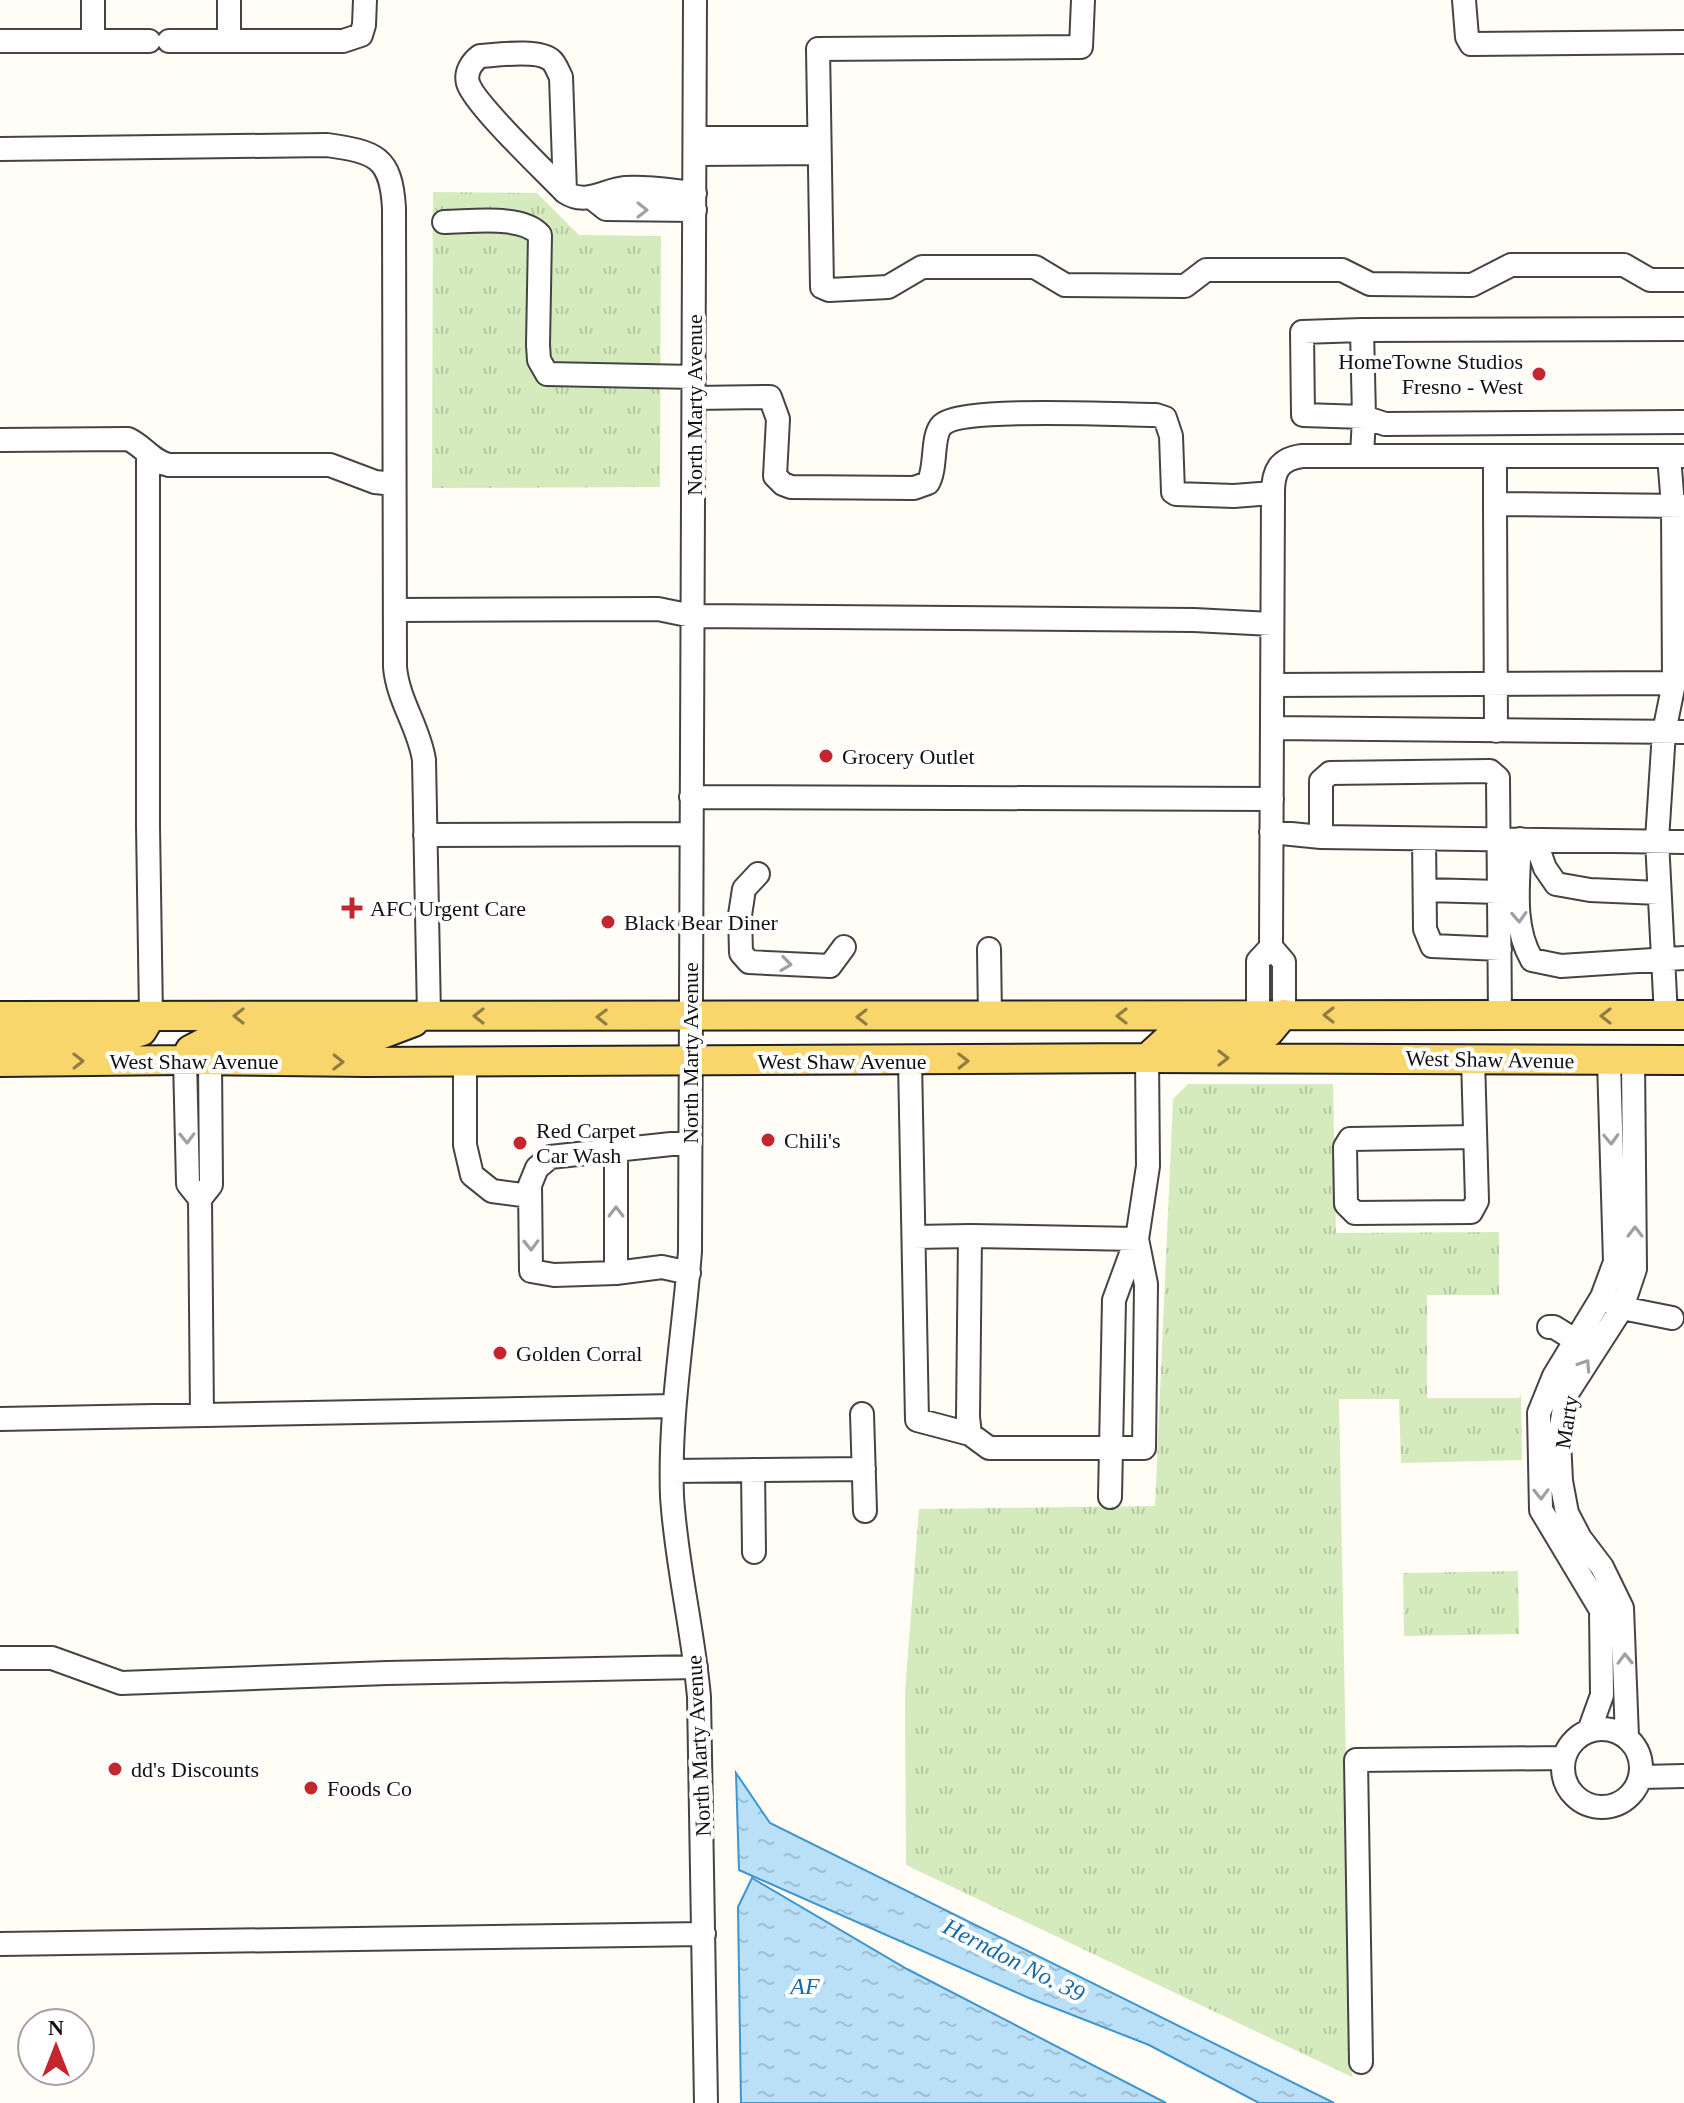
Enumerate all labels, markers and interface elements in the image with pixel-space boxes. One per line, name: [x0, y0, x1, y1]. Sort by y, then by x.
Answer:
one-way arrow: [636, 201, 649, 219]
street label: North Marty Avenue: [682, 314, 707, 496]
place label: HomeTowne Studios Fresno - West: [1338, 349, 1523, 399]
marker: HomeTowne Studios Fresno - West: [1530, 365, 1548, 383]
place label: Grocery Outlet: [842, 744, 975, 769]
marker: Grocery Outlet: [817, 747, 835, 765]
place label: AFC Urgent Care: [370, 896, 526, 921]
marker: AFC Urgent Care: [341, 897, 363, 919]
place label: Black Bear Diner: [624, 910, 779, 935]
one-way arrow: [1511, 911, 1528, 924]
marker: Black Bear Diner: [599, 913, 617, 931]
one-way arrow: [779, 955, 793, 972]
street label: North Marty Avenue: [678, 962, 703, 1144]
one-way arrow: [1322, 1006, 1335, 1023]
one-way arrow: [232, 1007, 245, 1025]
one-way arrow: [472, 1007, 485, 1025]
one-way arrow: [1115, 1007, 1128, 1025]
one-way arrow: [1599, 1007, 1612, 1025]
one-way arrow: [595, 1008, 608, 1026]
one-way arrow: [855, 1008, 868, 1026]
street label: West Shaw Avenue: [1405, 1046, 1575, 1073]
street label: West Shaw Avenue: [110, 1049, 278, 1074]
street label: West Shaw Avenue: [758, 1049, 926, 1074]
one-way arrow: [1217, 1049, 1230, 1067]
one-way arrow: [72, 1052, 85, 1070]
one-way arrow: [957, 1052, 970, 1070]
one-way arrow: [332, 1053, 345, 1070]
place label: Red Carpet Car Wash: [536, 1118, 636, 1168]
place label: Chili's: [784, 1128, 841, 1153]
marker: Chili's: [759, 1131, 777, 1149]
one-way arrow: [178, 1132, 195, 1145]
one-way arrow: [1603, 1133, 1620, 1146]
marker: Red Carpet Car Wash: [511, 1134, 529, 1152]
one-way arrow: [607, 1205, 625, 1218]
one-way arrow: [1626, 1225, 1644, 1238]
one-way arrow: [522, 1239, 540, 1252]
place label: Golden Corral: [516, 1341, 642, 1366]
marker: Golden Corral: [491, 1344, 509, 1362]
one-way arrow: [1575, 1359, 1590, 1374]
street label: Marty: [1550, 1394, 1583, 1451]
one-way arrow: [1532, 1488, 1549, 1501]
one-way arrow: [1616, 1652, 1634, 1665]
street label: North Marty Avenue: [681, 1655, 716, 1837]
place label: dd's Discounts: [131, 1757, 259, 1782]
marker: dd's Discounts: [106, 1760, 124, 1778]
place label: Foods Co: [327, 1776, 412, 1801]
marker: Foods Co: [302, 1779, 320, 1797]
water label: Herndon No. 39: [938, 1913, 1089, 2007]
water label: AF: [788, 1973, 820, 1999]
north arrow: [16, 2007, 96, 2087]
text: N: [48, 2015, 64, 2040]

